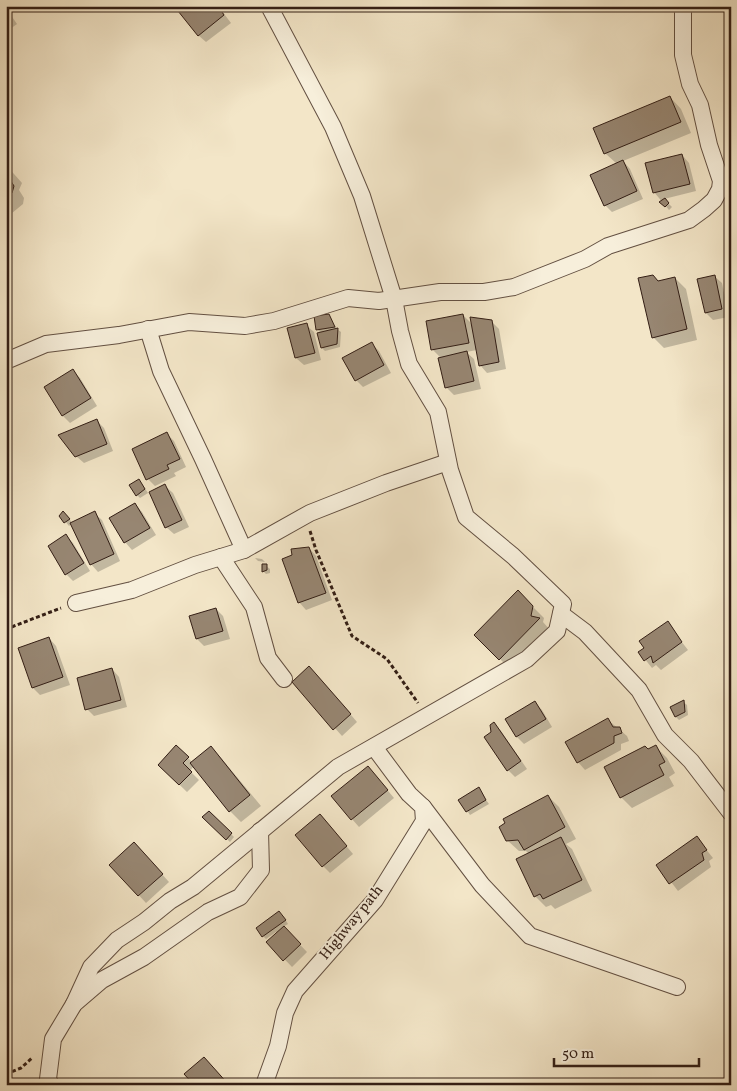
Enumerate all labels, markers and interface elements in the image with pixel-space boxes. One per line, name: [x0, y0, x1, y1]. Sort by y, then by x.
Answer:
street label: Highway path: [315, 881, 389, 965]
scale bar: [554, 1036, 700, 1068]
text: 50 m: [562, 1044, 594, 1065]

